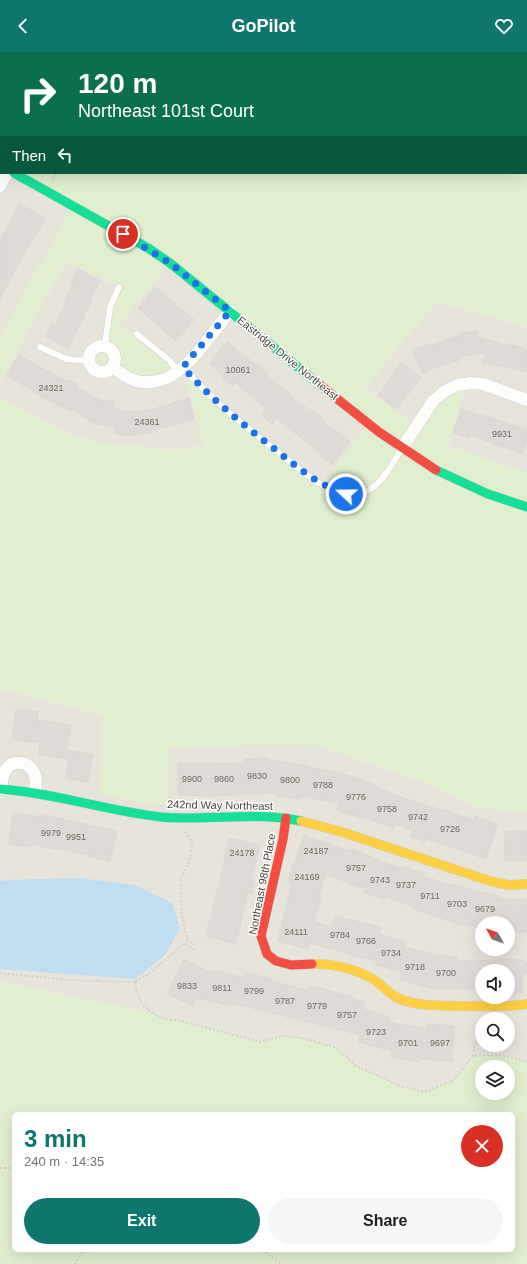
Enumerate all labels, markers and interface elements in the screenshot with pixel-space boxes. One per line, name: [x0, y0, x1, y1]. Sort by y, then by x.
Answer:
icon: back: [12, 15, 34, 37]
icon: heart: [493, 15, 515, 37]
text: GoPilot: [232, 16, 296, 36]
icon: right: [12, 68, 64, 120]
text: 120 m: [78, 68, 157, 99]
text: Northeast 101st Court: [78, 101, 254, 121]
icon: left: [54, 144, 76, 166]
text: Then: [12, 147, 46, 164]
pin: [106, 217, 140, 251]
icon: arrive: [112, 223, 134, 245]
street label: Eastridge Drive Northeast: [235, 314, 341, 402]
house number: 10061: [225, 365, 251, 375]
house number: 24321: [38, 383, 64, 393]
house number: 24361: [134, 417, 160, 427]
house number: 9931: [492, 429, 512, 439]
position arrow: [325, 473, 367, 515]
house number: 9830: [247, 771, 267, 781]
house number: 9900: [182, 774, 202, 784]
house number: 9860: [214, 774, 234, 784]
house number: 9800: [280, 775, 300, 785]
house number: 9788: [313, 780, 333, 790]
house number: 9776: [346, 792, 366, 802]
street label: 242nd Way Northeast: [167, 798, 273, 812]
house number: 9758: [377, 804, 397, 814]
house number: 9742: [408, 812, 428, 822]
house number: 9726: [440, 824, 460, 834]
house number: 9979: [41, 828, 61, 838]
house number: 9951: [66, 832, 86, 842]
street label: Northeast 98th Place: [246, 832, 278, 936]
house number: 24187: [303, 846, 329, 856]
house number: 24178: [229, 848, 255, 858]
house number: 9757: [346, 863, 366, 873]
house number: 24169: [294, 872, 320, 882]
house number: 9743: [370, 875, 390, 885]
house number: 9737: [396, 880, 416, 890]
house number: 9711: [420, 891, 440, 901]
house number: 9703: [447, 899, 467, 909]
house number: 9679: [475, 904, 495, 914]
north arrow: [475, 916, 515, 956]
map controls: [475, 916, 515, 1100]
house number: 24111: [284, 927, 308, 937]
house number: 9784: [330, 930, 350, 940]
house number: 9766: [356, 936, 376, 946]
house number: 9734: [381, 948, 401, 958]
house number: 9718: [405, 962, 425, 972]
button: sound: [475, 964, 515, 1004]
house number: 9700: [436, 968, 456, 978]
house number: 9833: [177, 981, 197, 991]
house number: 9811: [212, 983, 232, 993]
house number: 9799: [244, 986, 264, 996]
house number: 9787: [275, 996, 295, 1006]
house number: 9779: [307, 1001, 327, 1011]
house number: 9757: [337, 1010, 357, 1020]
button: search: [475, 1012, 515, 1052]
house number: 9723: [366, 1027, 386, 1037]
house number: 9701: [398, 1038, 418, 1048]
house number: 9697: [430, 1038, 450, 1048]
button: layers: [475, 1060, 515, 1100]
text: 3 min: [24, 1125, 87, 1152]
button: close: [461, 1125, 503, 1167]
text: 240 m · 14:35: [24, 1154, 104, 1169]
button: Exit: [24, 1198, 260, 1244]
button: Share: [268, 1198, 503, 1244]

